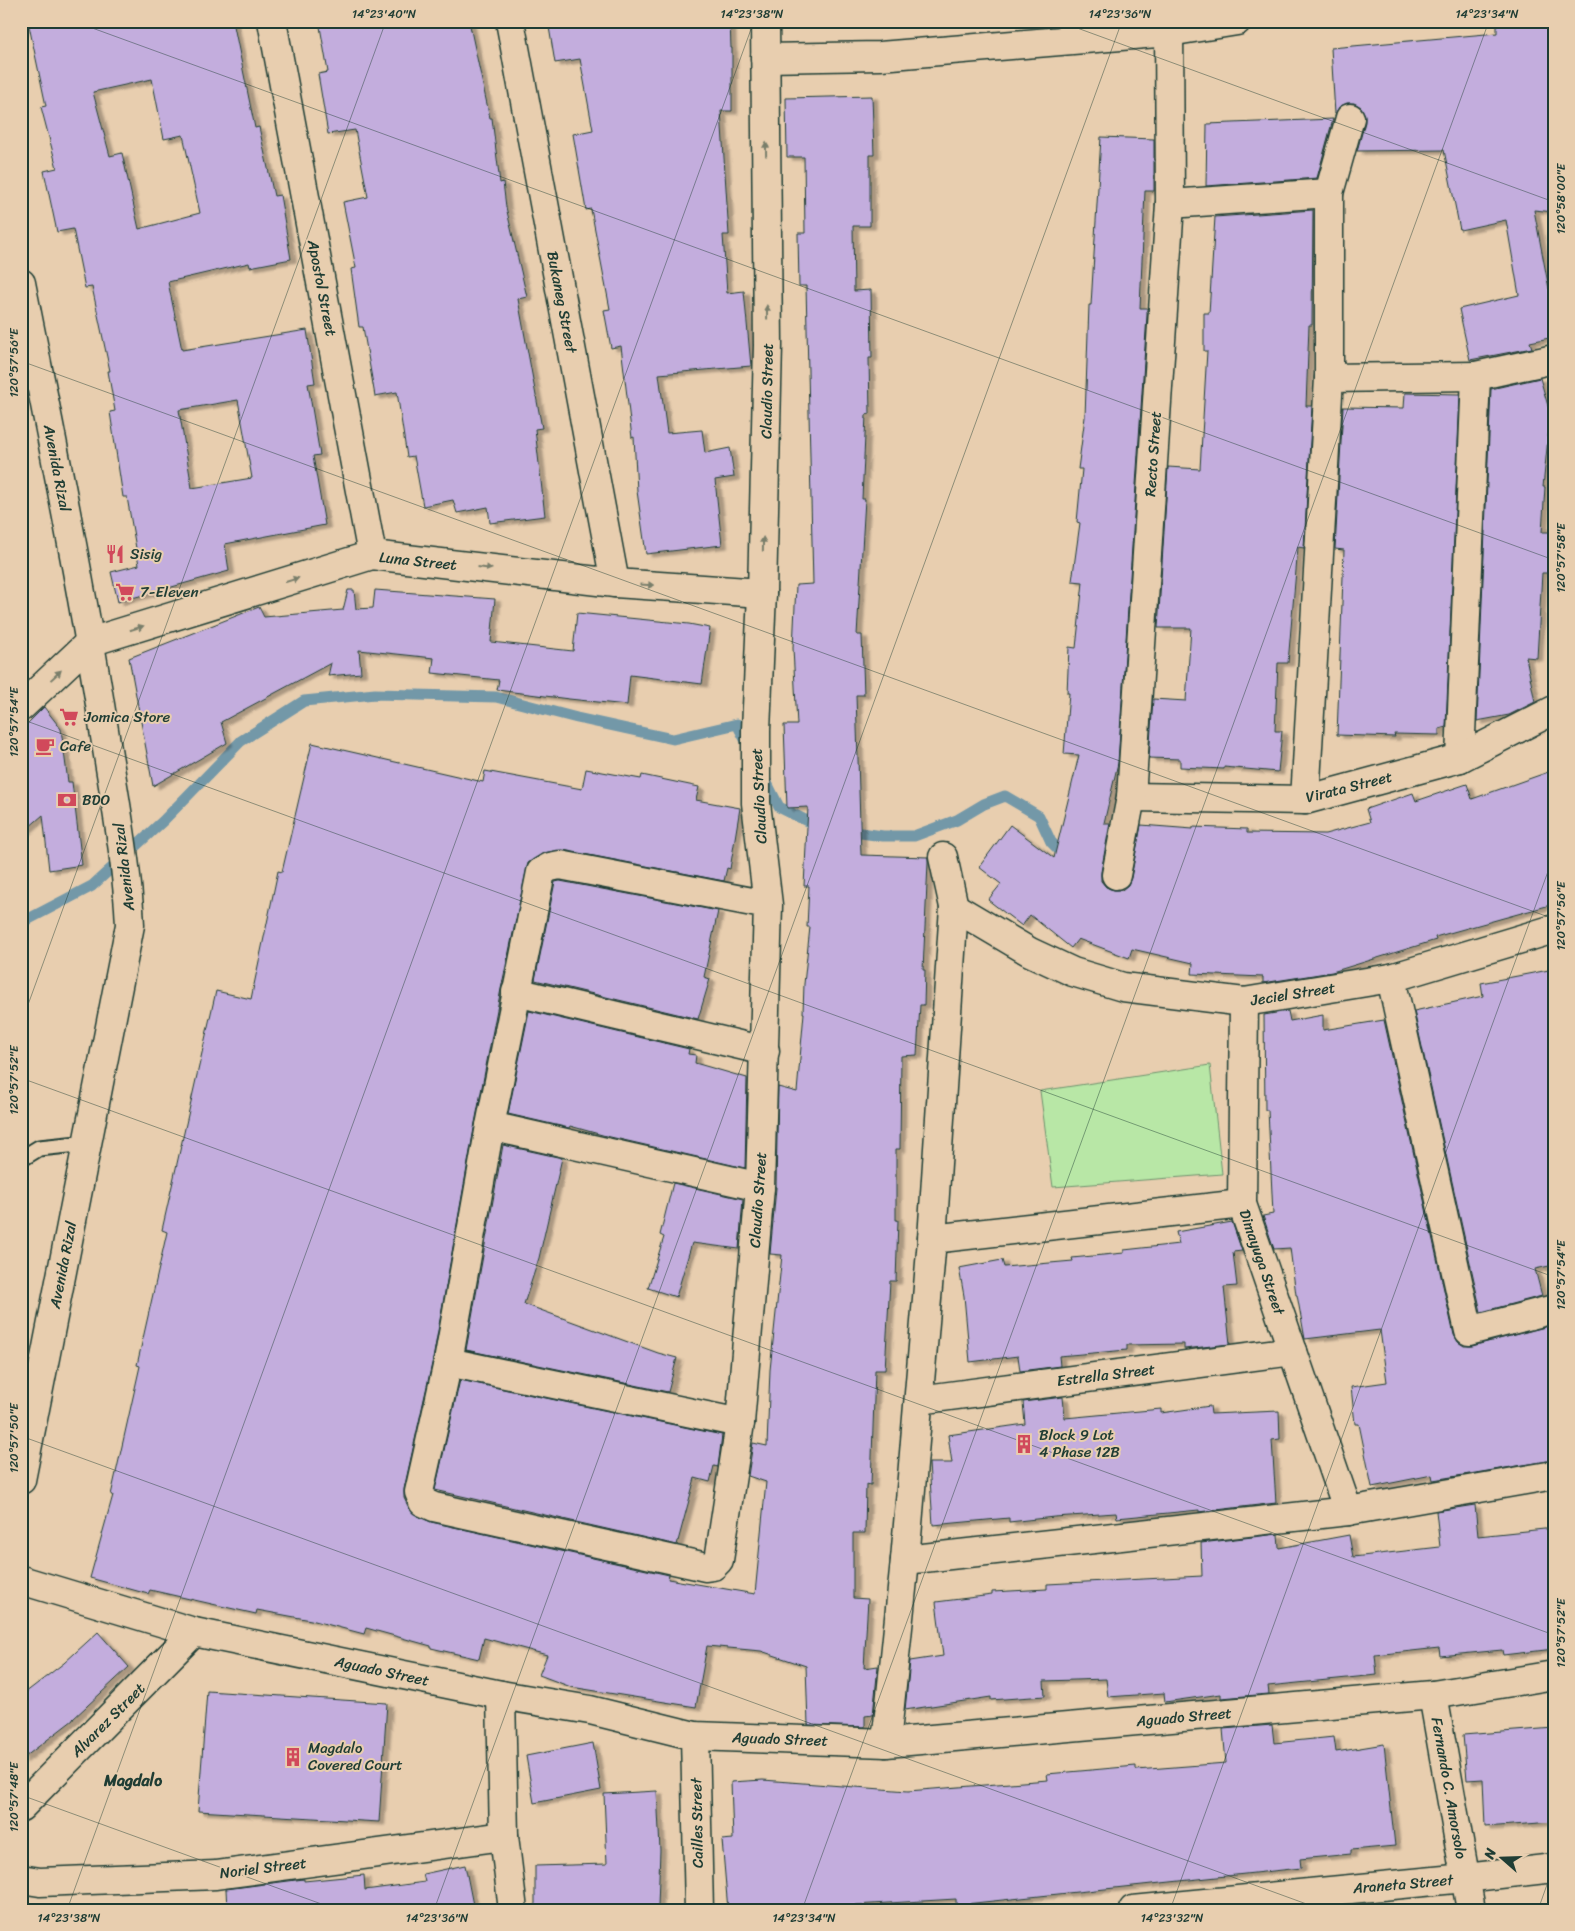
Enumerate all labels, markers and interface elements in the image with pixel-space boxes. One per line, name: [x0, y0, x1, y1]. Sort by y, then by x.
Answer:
text: 14°23'40"N: [352, 3, 417, 25]
text: 14°23'38"N: [721, 3, 784, 25]
text: 14°23'36"N: [1089, 3, 1152, 25]
text: 14°23'34"N: [1455, 3, 1519, 25]
one-way arrow: [762, 141, 770, 157]
text: 120°58'00"E: [1550, 162, 1572, 234]
street label: Apostol Street: [300, 237, 344, 339]
street label: Bukaneg Street: [539, 249, 585, 356]
one-way arrow: [763, 303, 771, 319]
text: 120°57'56"E: [3, 327, 25, 398]
street label: Claudio Street: [753, 342, 781, 439]
street label: Recto Street: [1137, 410, 1169, 498]
street label: Avenida Rizal: [36, 421, 78, 515]
text: 120°57'58"E: [1550, 522, 1572, 593]
one-way arrow: [760, 536, 768, 552]
place label: Sisig: [130, 541, 163, 567]
restaurant icon: Sisig: [104, 543, 126, 565]
street label: Luna Street: [378, 544, 459, 578]
one-way arrow: [478, 564, 494, 572]
one-way arrow: [285, 576, 300, 584]
place label: 7-Eleven: [140, 579, 199, 605]
supermarket icon: 7-Eleven: [114, 581, 136, 603]
one-way arrow: [639, 582, 655, 590]
one-way arrow: [130, 624, 145, 632]
one-way arrow: [49, 669, 61, 681]
text: 120°57'54"E: [3, 686, 25, 757]
place label: Jomica Store: [83, 704, 170, 730]
supermarket icon: Jomica Store: [58, 706, 80, 728]
place label: Cafe: [60, 733, 92, 759]
cafe icon: Cafe: [34, 735, 56, 757]
street label: Claudio Street: [743, 747, 774, 845]
street label: Virata Street: [1303, 764, 1395, 810]
place label: BDO: [82, 787, 110, 813]
bank icon: BDO: [56, 789, 78, 811]
street label: Avenida Rizal: [106, 821, 142, 913]
text: 120°57'56"E: [1550, 880, 1572, 951]
street label: Jeciel Street: [1248, 974, 1338, 1014]
text: 120°57'52"E: [3, 1044, 25, 1115]
street label: Claudio Street: [742, 1151, 774, 1249]
street label: Dimayuga Street: [1232, 1206, 1293, 1319]
street label: Avenida Rizal: [42, 1218, 84, 1312]
text: 120°57'54"E: [1550, 1239, 1572, 1310]
street label: Estrella Street: [1055, 1356, 1157, 1394]
text: 120°57'50"E: [3, 1402, 25, 1473]
place label: Block 9 Lot 4 Phase 12B: [1039, 1422, 1120, 1465]
building icon: Block 9 Lot 4 Phase 12B: [1013, 1433, 1035, 1455]
text: 120°57'52"E: [1550, 1597, 1572, 1668]
street label: Aguado Street: [331, 1648, 432, 1694]
street label: Alvarez Street: [64, 1676, 152, 1764]
street label: Aguado Street: [1134, 1700, 1233, 1734]
street label: Fernando C. Amorsolo: [1424, 1715, 1474, 1861]
street label: Aguado Street: [731, 1724, 829, 1754]
place label: Magdalo Covered Court: [308, 1735, 403, 1778]
building icon: Magdalo Covered Court: [282, 1746, 304, 1768]
text: 120°57'48"E: [3, 1761, 25, 1832]
district label: Magdalo: [103, 1766, 162, 1795]
street label: Cailles Street: [683, 1777, 711, 1868]
north arrow: [1478, 1834, 1528, 1884]
text: N: [1477, 1845, 1504, 1863]
street label: Noriel Street: [218, 1850, 308, 1886]
street label: Araneta Street: [1351, 1867, 1455, 1901]
text: 14°23'38"N: [38, 1907, 101, 1929]
text: 14°23'36"N: [406, 1907, 469, 1929]
text: 14°23'34"N: [772, 1907, 836, 1929]
text: 14°23'32"N: [1141, 1907, 1204, 1929]

